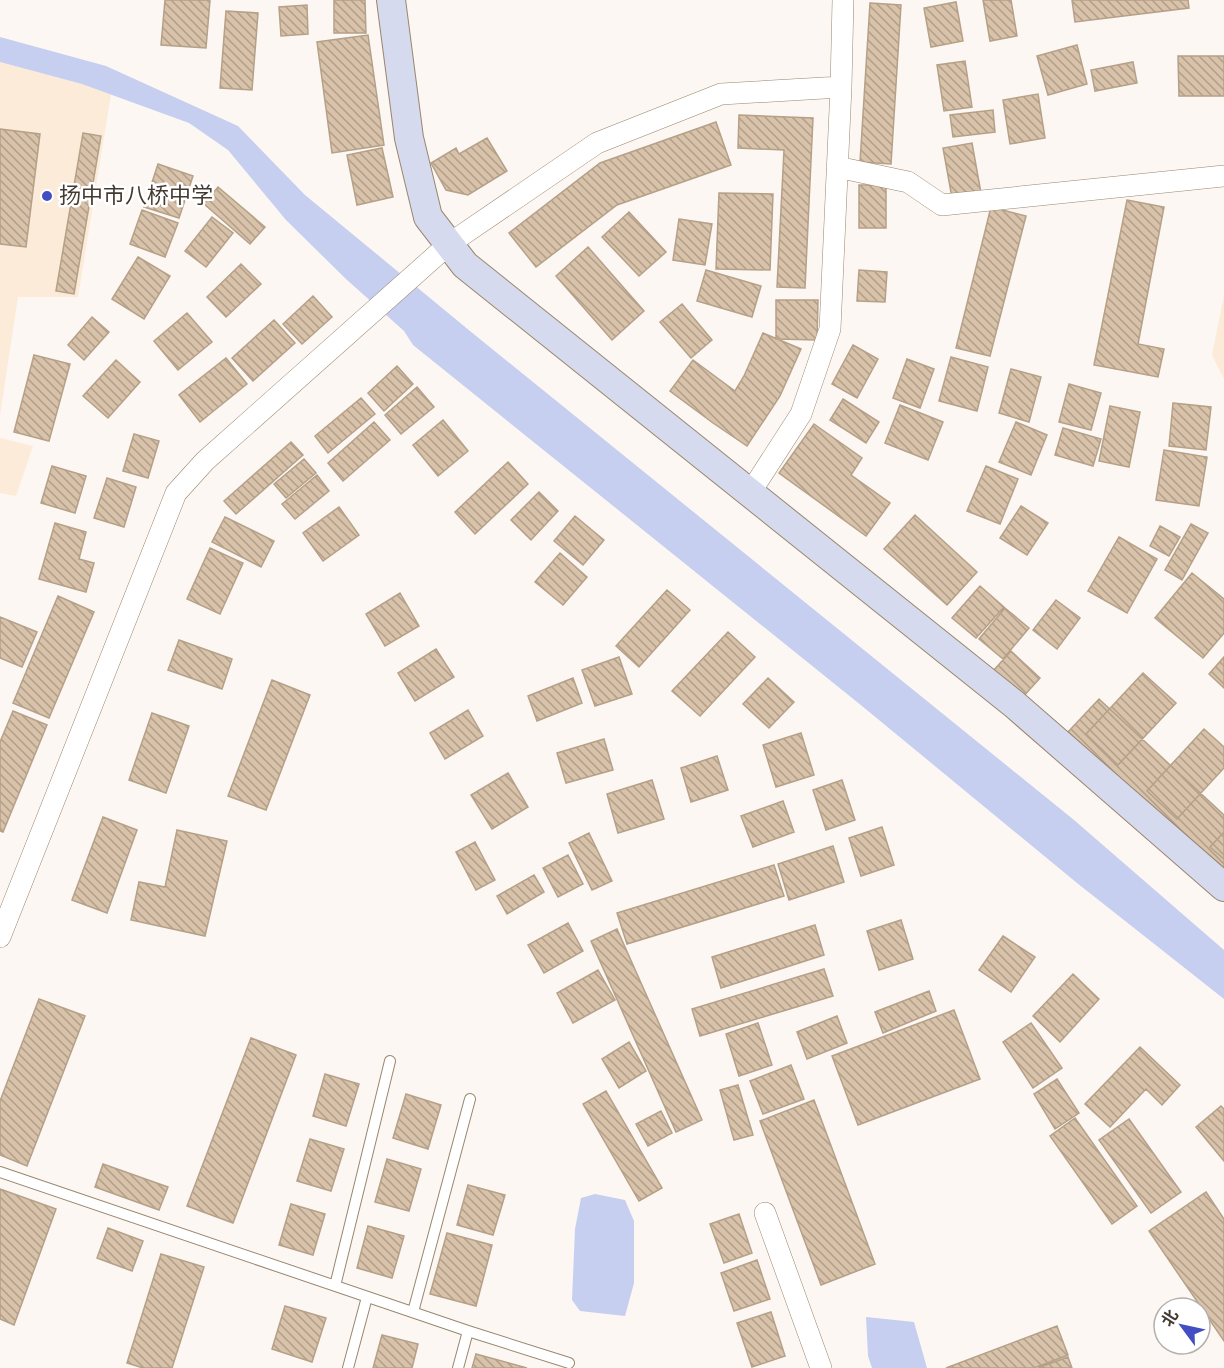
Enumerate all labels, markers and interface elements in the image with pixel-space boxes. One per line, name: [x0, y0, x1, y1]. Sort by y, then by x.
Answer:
place label: 扬中市八桥中学: [59, 183, 213, 210]
marker: 扬中市八桥中学: [40, 189, 54, 203]
north arrow: [1152, 1296, 1212, 1356]
text: 北: [1158, 1307, 1183, 1331]

